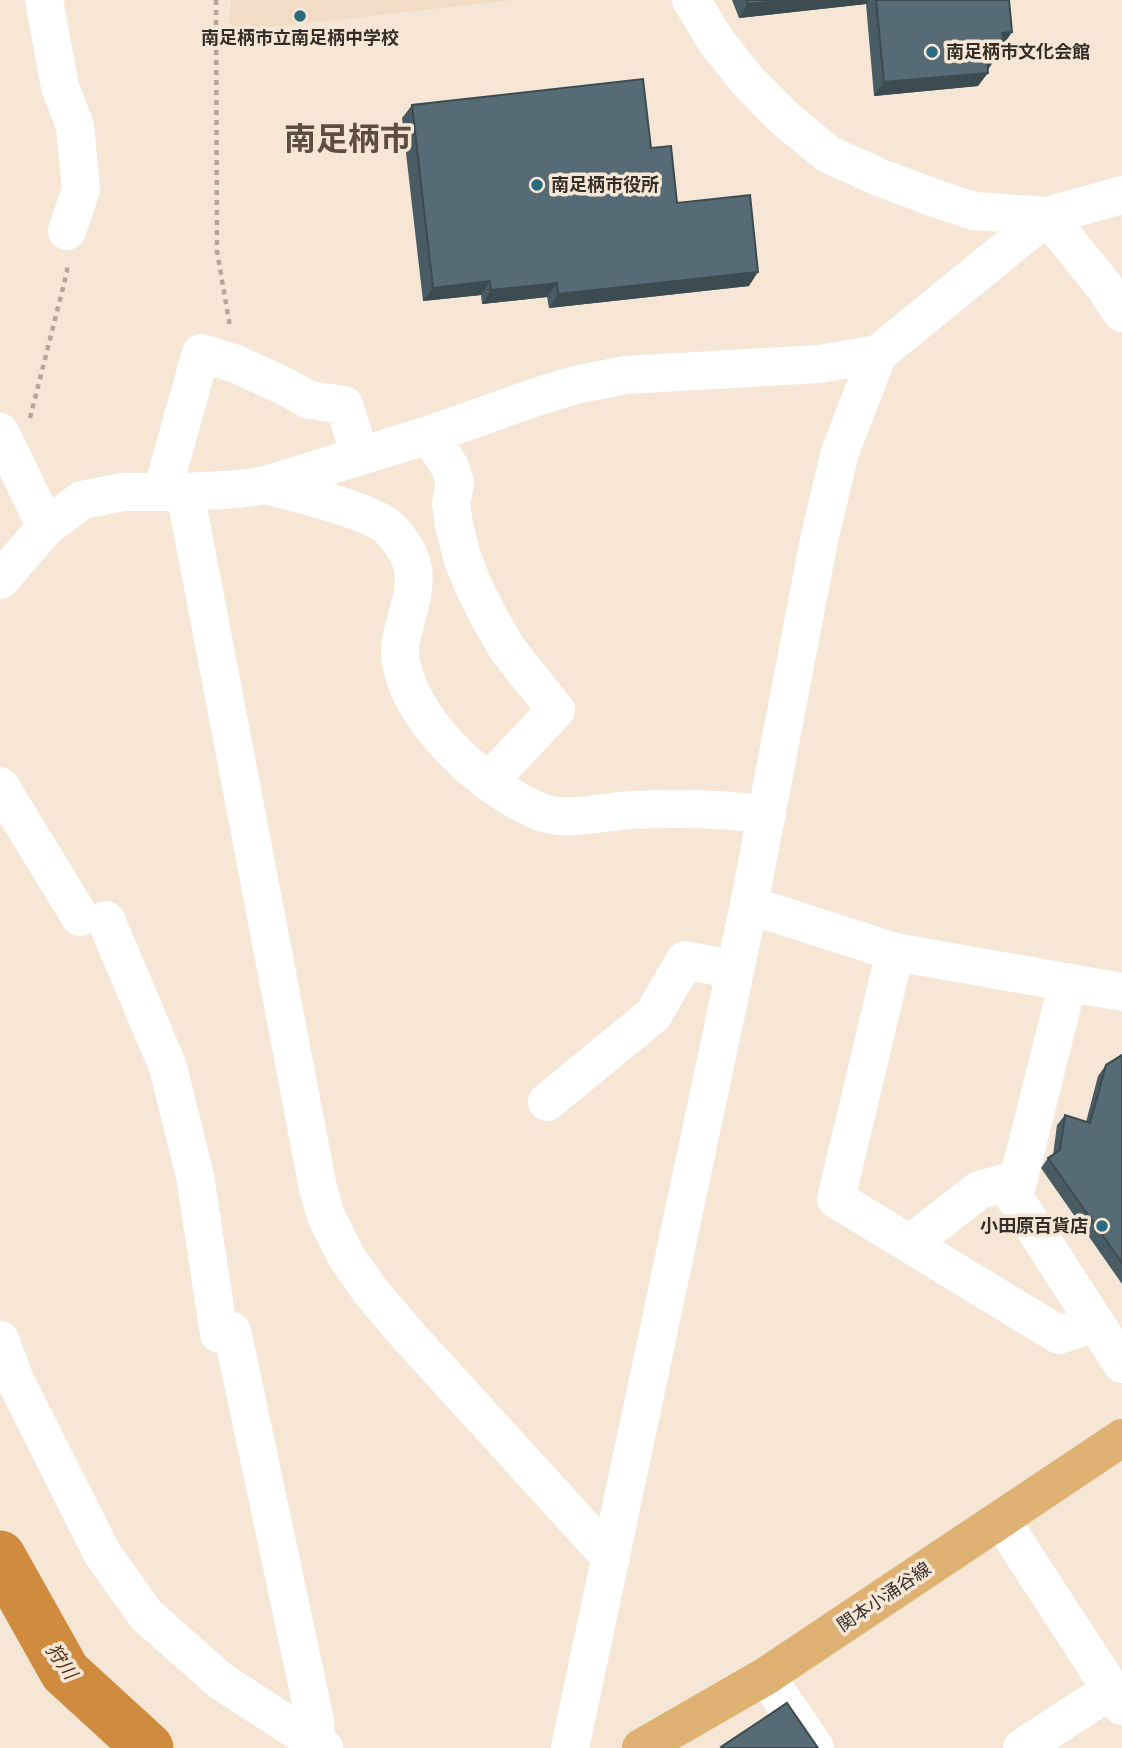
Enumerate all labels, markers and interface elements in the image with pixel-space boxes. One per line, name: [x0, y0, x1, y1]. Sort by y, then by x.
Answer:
marker: 南足柄市立南足柄中学校: [292, 8, 308, 24]
place label: 南足柄市立南足柄中学校: [201, 26, 399, 49]
place label: 南足柄市文化会館: [946, 40, 1090, 63]
marker: 南足柄市文化会館: [924, 44, 940, 60]
district label: 南足柄市: [284, 118, 412, 159]
place label: 南足柄市役所: [551, 173, 659, 196]
marker: 南足柄市役所: [529, 177, 545, 193]
place label: 小田原百貨店: [980, 1214, 1088, 1237]
marker: 小田原百貨店: [1094, 1218, 1110, 1234]
street label: 関本小涌谷線: [833, 1557, 935, 1636]
water label: 狩川: [41, 1639, 84, 1685]

